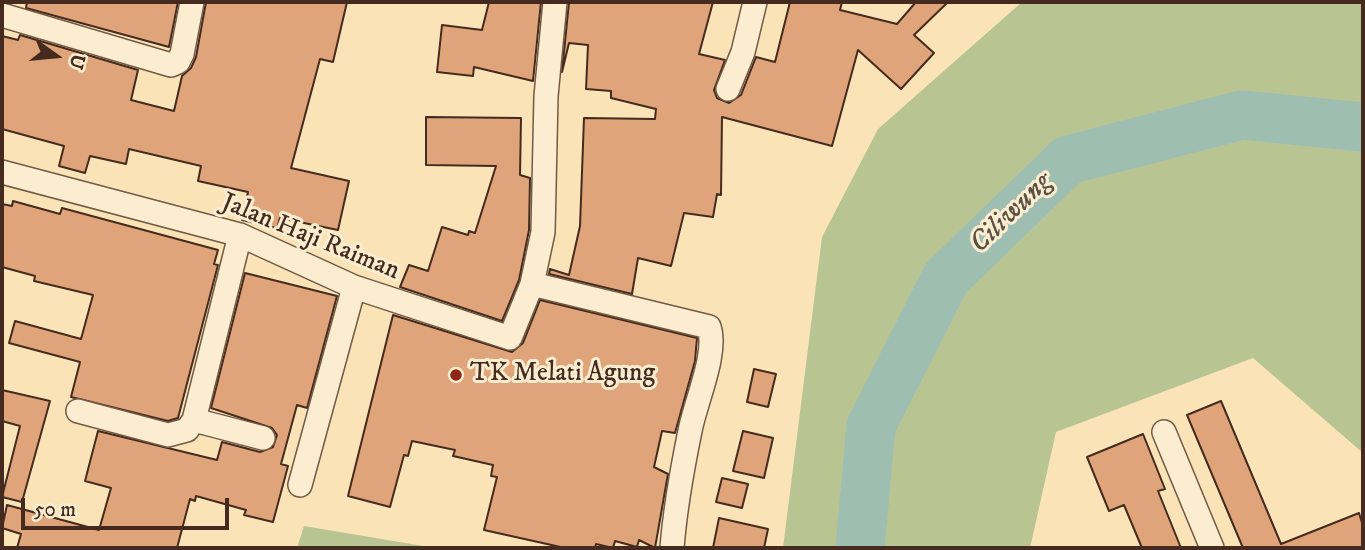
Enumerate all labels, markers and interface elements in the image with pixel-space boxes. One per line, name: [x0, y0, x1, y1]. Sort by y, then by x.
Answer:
north arrow: [21, 21, 91, 91]
text: U: [64, 51, 90, 72]
water label: Ciliwung: [964, 167, 1060, 261]
street label: Jalan Haji Raiman: [216, 188, 404, 288]
place label: TK Melati Agung: [470, 359, 655, 391]
marker: TK Melati Agung: [448, 367, 464, 383]
scale bar: [24, 484, 233, 528]
text: 50 m: [34, 497, 76, 523]

